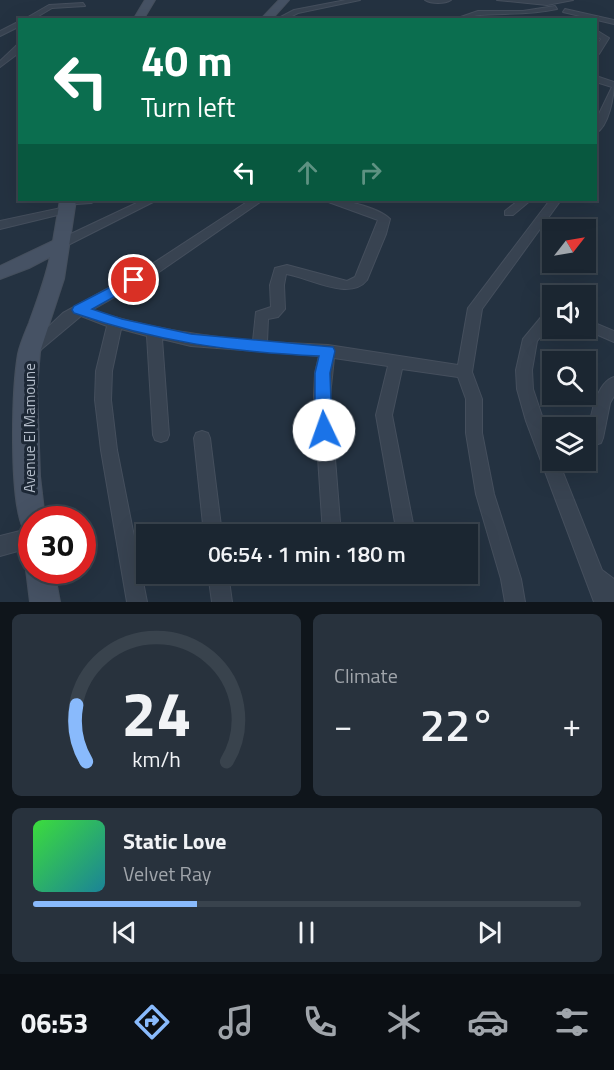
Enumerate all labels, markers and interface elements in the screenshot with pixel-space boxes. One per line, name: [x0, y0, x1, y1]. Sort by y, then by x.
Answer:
text: 40 m: [141, 28, 233, 92]
icon: left: [42, 42, 120, 120]
text: Turn left: [141, 86, 235, 127]
icon: left: [228, 156, 261, 189]
icon: ahead: [291, 156, 324, 189]
icon: right: [354, 156, 387, 189]
north arrow: [542, 219, 596, 273]
map controls: [542, 219, 596, 471]
pin: [108, 254, 159, 305]
icon: arrive: [117, 263, 150, 296]
button: sound: [542, 285, 596, 339]
button: search: [542, 351, 596, 405]
street label: Avenue El Mamoune: [18, 363, 41, 493]
position arrow: [292, 398, 356, 462]
button: layers: [542, 417, 596, 471]
speed limit sign: 30: [18, 506, 96, 584]
text: 06:54 · 1 min · 180 m: [208, 537, 406, 571]
text: Climate: [334, 660, 398, 691]
text: 24: [122, 665, 191, 760]
text: 22°: [420, 690, 495, 758]
text: −: [334, 700, 352, 750]
text: +: [563, 700, 581, 750]
text: km/h: [132, 743, 181, 775]
text: Static Love: [123, 824, 226, 858]
text: Velvet Ray: [123, 858, 212, 889]
icon: previous: [108, 916, 141, 949]
icon: pause: [290, 916, 323, 949]
icon: next: [473, 916, 506, 949]
icon: directions: [131, 1001, 173, 1043]
icon: music: [215, 1001, 257, 1043]
icon: phone: [299, 1001, 341, 1043]
icon: climate: [383, 1001, 425, 1043]
icon: car: [467, 1001, 509, 1043]
icon: filters: [551, 1001, 593, 1043]
text: 06:53: [21, 1002, 88, 1043]

